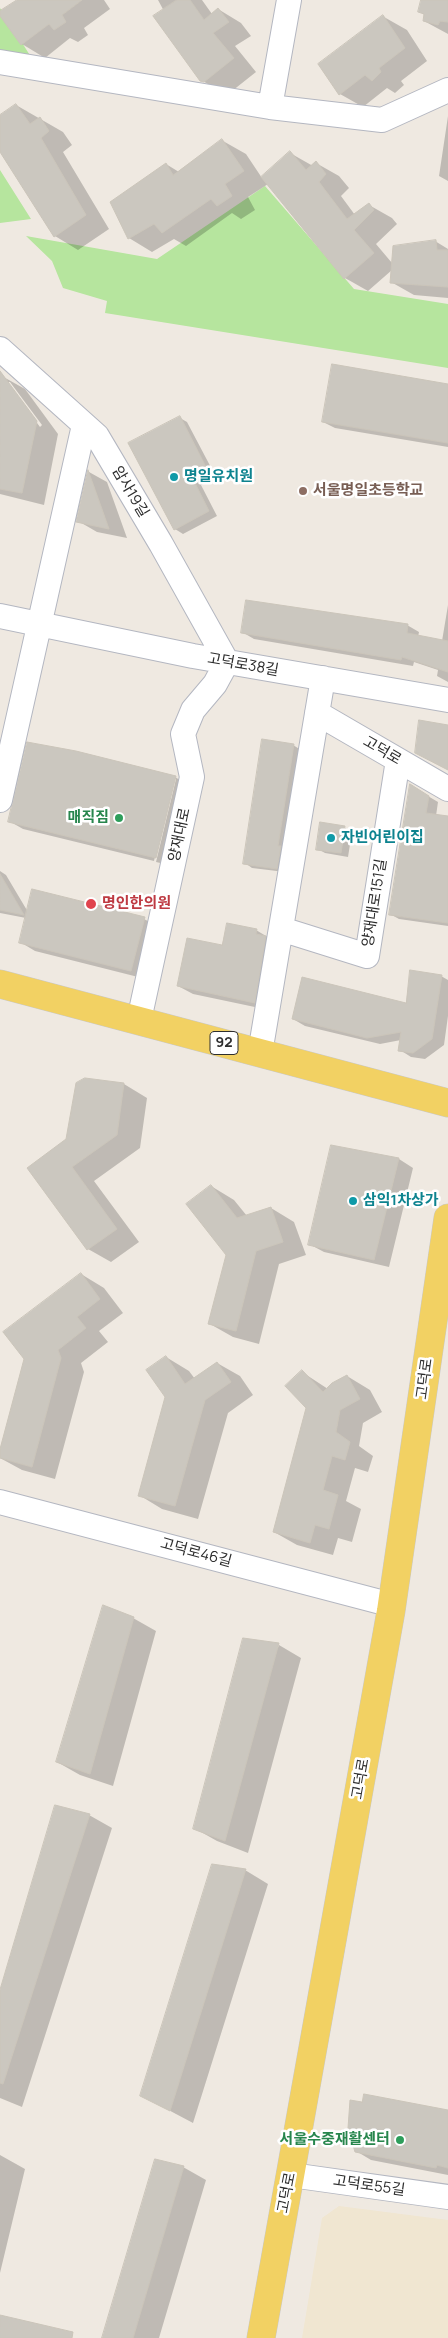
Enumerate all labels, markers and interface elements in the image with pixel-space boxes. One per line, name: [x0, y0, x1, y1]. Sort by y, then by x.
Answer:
street label: 암사19길: [108, 463, 152, 521]
place label: 명일유치원: [184, 468, 253, 486]
marker: 명일유치원: [168, 471, 180, 483]
place label: 서울명일초등학교: [313, 482, 423, 500]
marker: 서울명일초등학교: [297, 485, 309, 497]
street label: 고덕로38길: [206, 650, 280, 680]
street label: 고덕로: [360, 733, 404, 769]
street label: 양재대로: [165, 806, 195, 864]
place label: 매직짐: [68, 809, 109, 827]
marker: 매직짐: [113, 812, 125, 824]
place label: 자빈어린이집: [341, 829, 424, 847]
marker: 자빈어린이집: [325, 832, 337, 844]
street label: 양재대로151길: [359, 857, 391, 949]
place label: 명인한의원: [102, 895, 171, 913]
marker: 명인한의원: [84, 897, 98, 911]
road number: 92: [210, 1032, 238, 1054]
place label: 삼익1차상가: [363, 1192, 439, 1210]
marker: 삼익1차상가: [347, 1195, 359, 1207]
street label: 고덕로: [413, 1357, 437, 1401]
street label: 고덕로46길: [158, 1535, 234, 1571]
street label: 고덕로: [349, 1757, 373, 1801]
place label: 서울수중재활센터: [280, 2131, 390, 2149]
marker: 서울수중재활센터: [394, 2134, 406, 2146]
street label: 고덕로: [274, 2171, 300, 2215]
street label: 고덕로55길: [332, 2172, 406, 2200]

